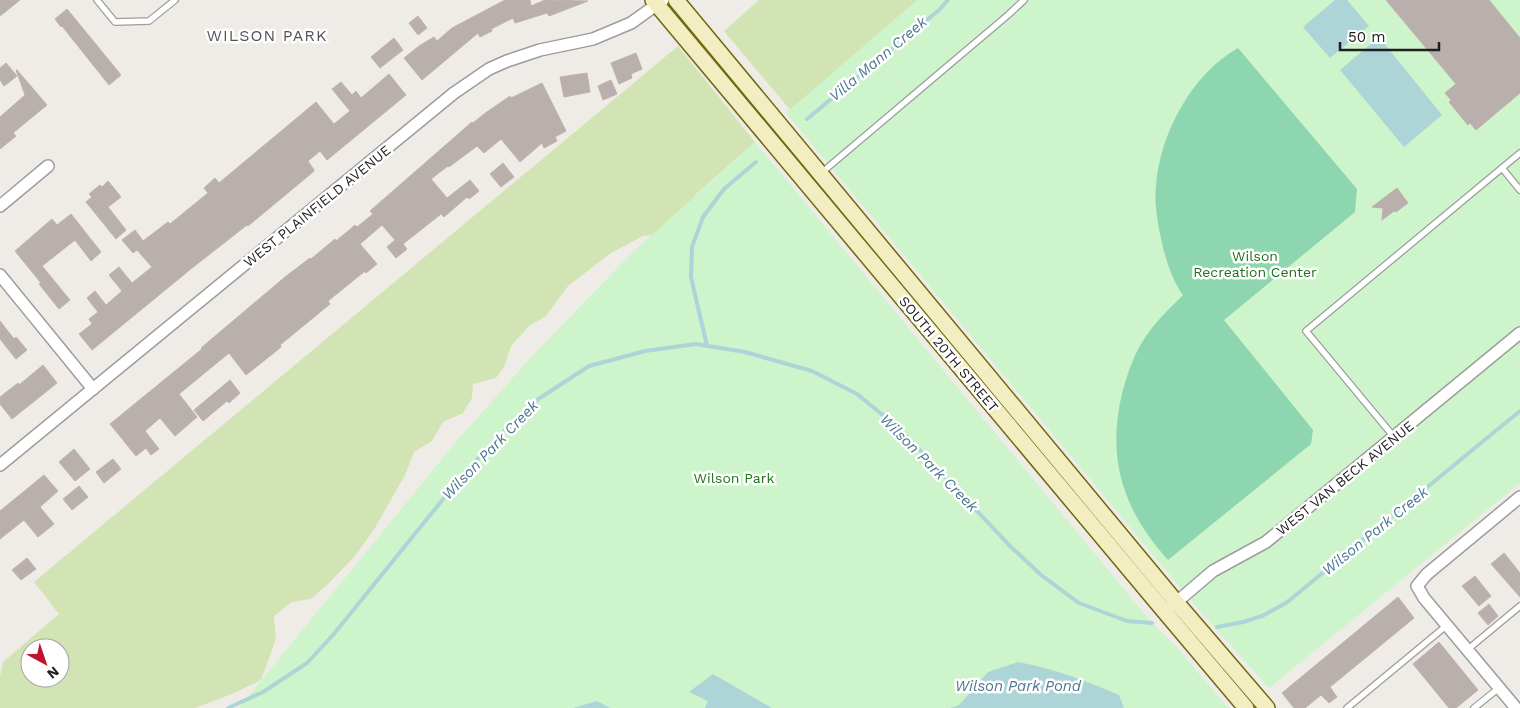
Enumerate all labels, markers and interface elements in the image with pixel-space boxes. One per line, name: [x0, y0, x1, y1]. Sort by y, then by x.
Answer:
water label: Villa Mann Creek: [825, 12, 931, 105]
scale bar: [1340, 20, 1439, 52]
district label: WILSON PARK: [207, 26, 327, 45]
text: 50 m: [1348, 28, 1385, 46]
street label: WEST PLAINFIELD AVENUE: [240, 142, 394, 270]
park label: Wilson Recreation Center: [1193, 248, 1317, 280]
street label: SOUTH 20TH STREET: [896, 293, 1002, 415]
water label: Wilson Park Creek: [438, 396, 543, 503]
water label: Wilson Park Creek: [876, 410, 982, 516]
street label: WEST VAN BECK AVENUE: [1273, 418, 1417, 538]
park label: Wilson Park: [694, 470, 774, 486]
water label: Wilson Park Creek: [1318, 482, 1432, 579]
north arrow: [20, 638, 70, 688]
text: N: [44, 663, 62, 682]
water label: Wilson Park Pond: [955, 677, 1082, 695]

